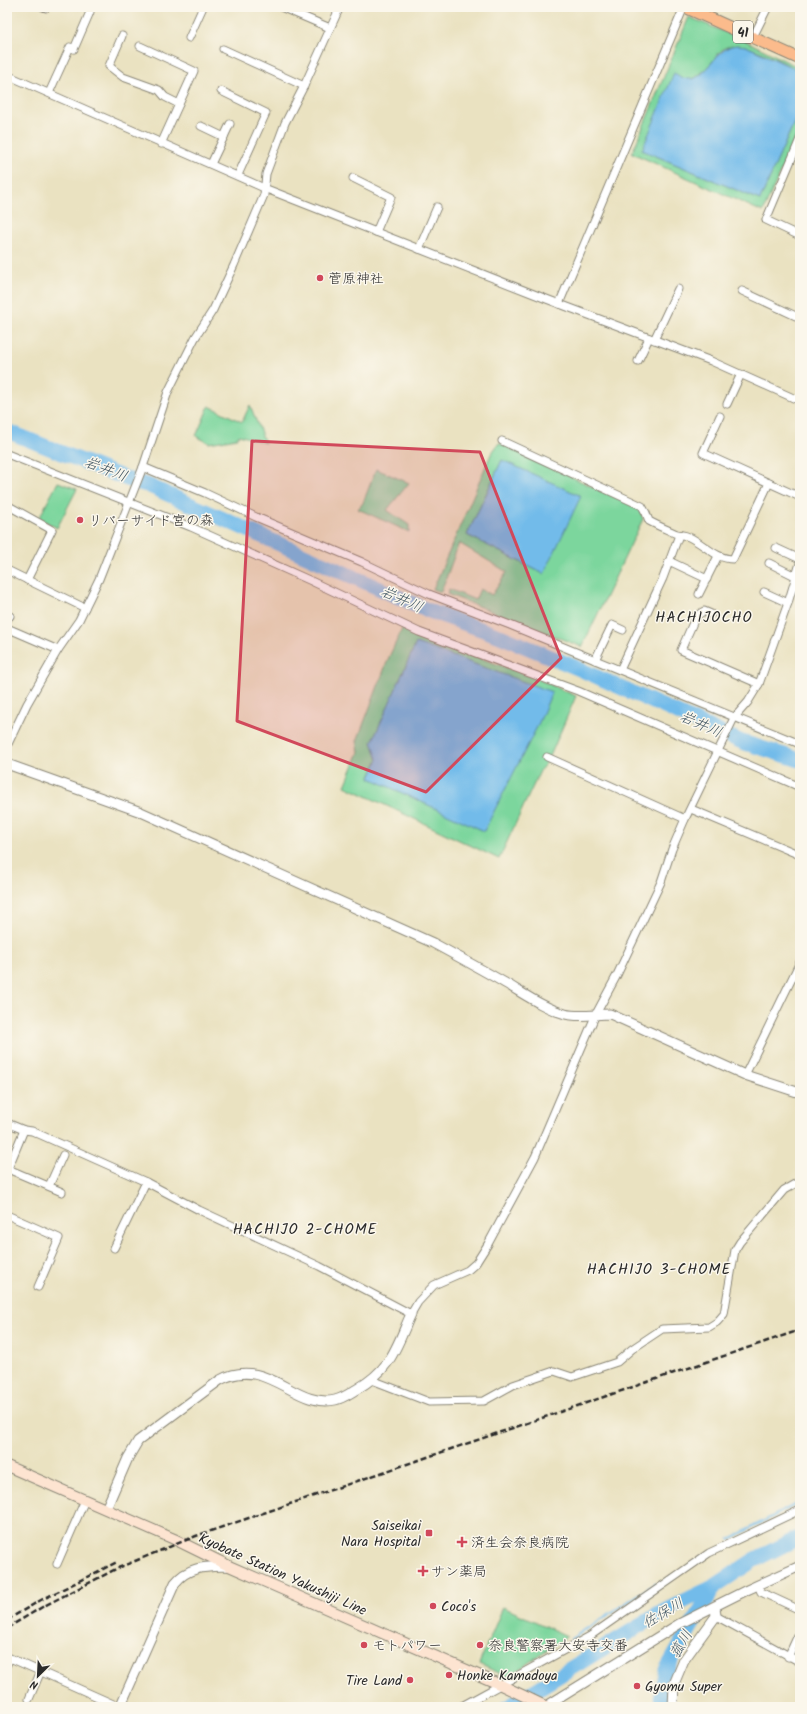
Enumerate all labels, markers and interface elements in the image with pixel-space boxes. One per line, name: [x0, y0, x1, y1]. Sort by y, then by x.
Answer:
road number: 41: [733, 21, 753, 43]
place label: 菅原神社: [328, 268, 384, 290]
marker: 菅原神社: [315, 273, 325, 283]
water label: 岩井川: [80, 451, 131, 489]
place label: リバーサイド宮の森: [88, 510, 214, 532]
marker: リバーサイド宮の森: [75, 515, 85, 525]
water label: 岩井川: [376, 580, 427, 620]
district label: HACHIJOCHO: [655, 606, 753, 630]
water label: 岩井川: [675, 705, 726, 745]
district label: HACHIJO 2-CHOME: [233, 1218, 377, 1242]
district label: HACHIJO 3-CHOME: [587, 1258, 731, 1282]
place label: Saiseikai Nara Hospital: [341, 1515, 422, 1553]
street label: Kyobate Station Yakushiji Line: [195, 1528, 371, 1622]
marker: Saiseikai Nara Hospital: [424, 1528, 434, 1538]
place label: 済生会奈良病院: [471, 1532, 569, 1554]
marker: 済生会奈良病院: [456, 1536, 468, 1548]
place label: サン薬局: [431, 1561, 487, 1583]
marker: サン薬局: [418, 1566, 428, 1576]
water label: 佐保川: [638, 1592, 689, 1636]
place label: Coco's: [441, 1596, 476, 1618]
marker: Coco's: [428, 1601, 438, 1611]
water label: 菰川: [664, 1626, 700, 1663]
place label: モトパワー: [372, 1635, 442, 1657]
place label: 奈良警察署大安寺交番: [488, 1635, 628, 1657]
marker: モトパワー: [359, 1640, 369, 1650]
marker: 奈良警察署大安寺交番: [475, 1640, 485, 1650]
north arrow: [18, 1656, 58, 1696]
place label: Honke Kamadoya: [457, 1665, 558, 1687]
place label: Tire Land: [346, 1670, 403, 1692]
marker: Honke Kamadoya: [444, 1670, 454, 1680]
text: N: [27, 1675, 41, 1694]
marker: Tire Land: [405, 1675, 415, 1685]
place label: Gyomu Super: [645, 1676, 723, 1698]
marker: Gyomu Super: [632, 1681, 642, 1691]

